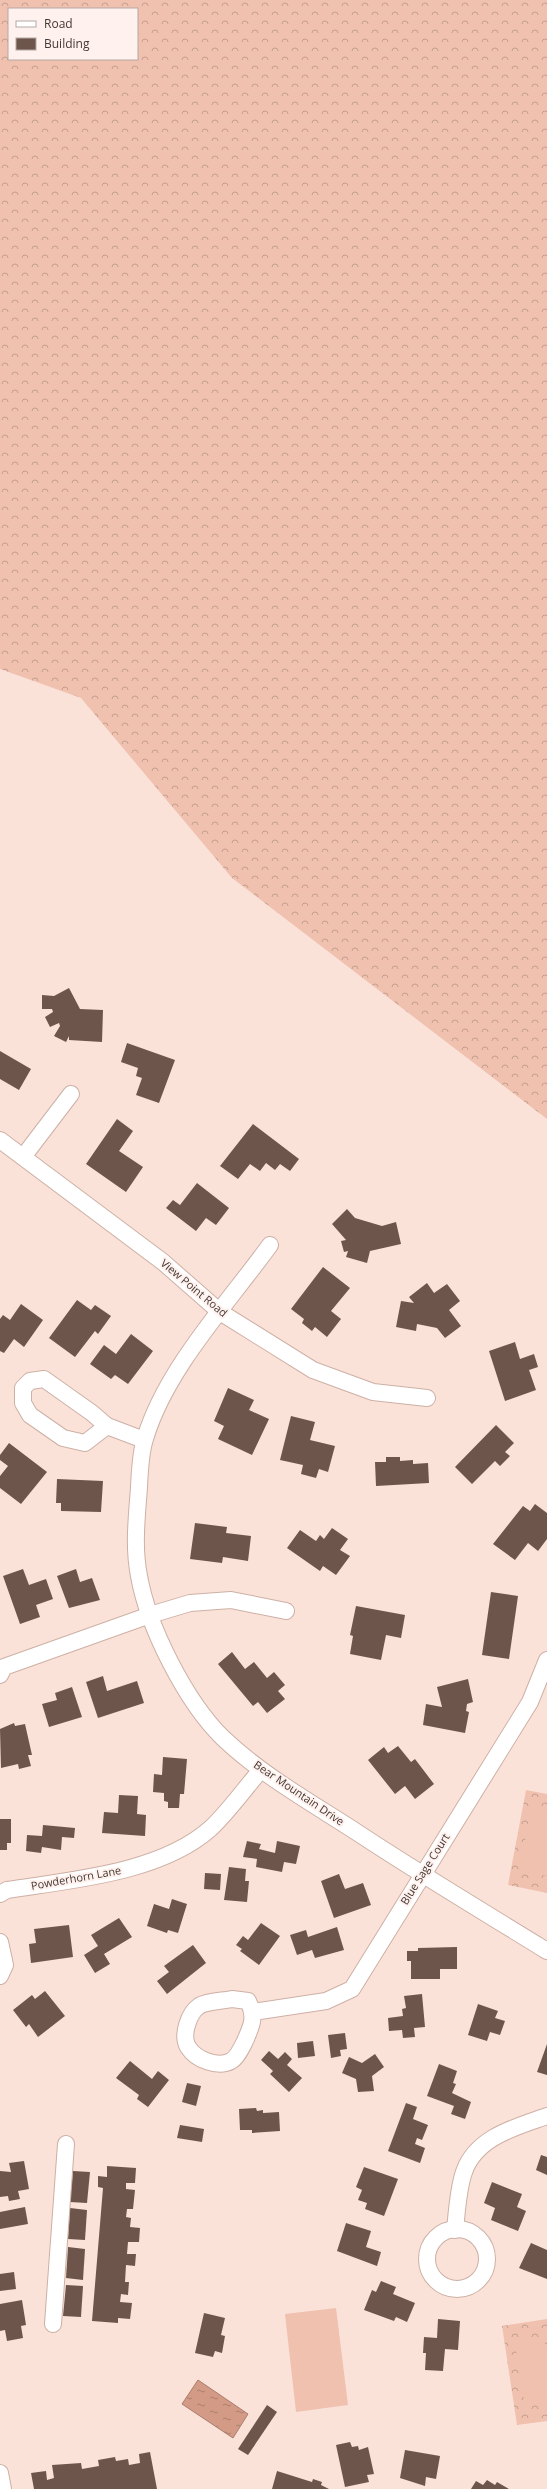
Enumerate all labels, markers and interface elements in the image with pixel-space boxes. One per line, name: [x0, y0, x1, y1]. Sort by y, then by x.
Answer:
legend: [8, 8, 138, 60]
text: Road: [44, 15, 73, 32]
text: Building: [44, 35, 90, 52]
street label: View Point Road: [158, 1255, 231, 1320]
street label: Bear Mountain Drive: [251, 1757, 347, 1828]
street label: Blue Sage Court: [397, 1830, 453, 1907]
street label: Powderhorn Lane: [30, 1862, 122, 1893]

